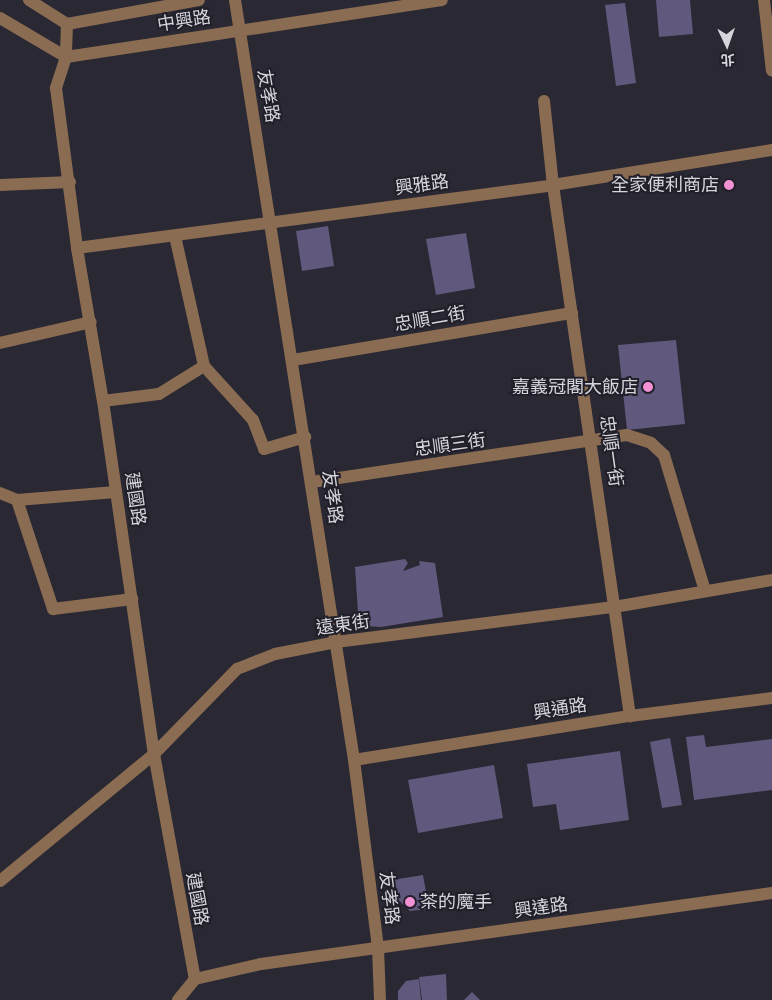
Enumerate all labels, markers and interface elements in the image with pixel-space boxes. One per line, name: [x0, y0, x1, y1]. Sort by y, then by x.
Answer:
street label: 中興路: [156, 6, 212, 36]
north arrow: [702, 20, 752, 70]
text: 北: [720, 52, 735, 68]
street label: 友孝路: [253, 68, 283, 124]
street label: 興雅路: [394, 171, 450, 199]
place label: 全家便利商店: [611, 174, 719, 196]
marker: 全家便利商店: [723, 179, 735, 191]
street label: 忠順二街: [393, 302, 467, 336]
place label: 嘉義冠閣大飯店: [512, 376, 638, 398]
marker: 嘉義冠閣大飯店: [642, 381, 654, 393]
street label: 忠順一街: [595, 414, 627, 488]
street label: 忠順三街: [413, 429, 487, 461]
street label: 友孝路: [318, 469, 346, 525]
street label: 建國路: [121, 471, 149, 527]
street label: 遠東街: [315, 611, 371, 639]
street label: 興通路: [532, 694, 588, 724]
street label: 友孝路: [375, 870, 403, 926]
street label: 建國路: [182, 871, 212, 927]
place label: 茶的魔手: [420, 891, 492, 913]
street label: 興達路: [513, 894, 569, 922]
marker: 茶的魔手: [404, 896, 416, 908]

